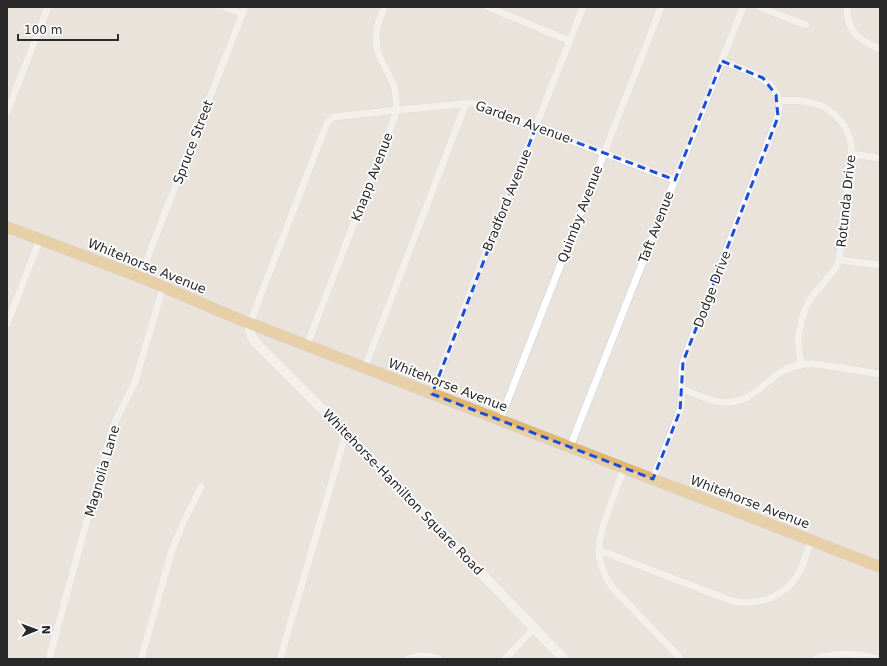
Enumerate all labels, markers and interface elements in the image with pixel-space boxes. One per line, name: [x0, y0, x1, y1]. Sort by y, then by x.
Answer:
scale bar: [18, 16, 118, 42]
text: 100 m: [24, 23, 62, 37]
street label: Spruce Street: [170, 98, 216, 186]
street label: Garden Avenue: [473, 98, 573, 146]
street label: Knapp Avenue: [348, 131, 396, 223]
street label: Bradford Avenue: [480, 147, 534, 253]
street label: Rotunda Drive: [834, 154, 858, 248]
street label: Quimby Avenue: [555, 163, 605, 265]
street label: Taft Avenue: [635, 189, 677, 266]
street label: Whitehorse Avenue: [86, 235, 208, 297]
street label: Dodge Drive: [690, 248, 734, 330]
street label: Whitehorse Avenue: [386, 355, 510, 415]
street label: Whitehorse-Hamilton Square Road: [320, 406, 486, 578]
street label: Magnolia Lane: [82, 424, 122, 518]
street label: Whitehorse Avenue: [688, 472, 812, 532]
north arrow: [16, 610, 56, 650]
text: N: [39, 625, 52, 635]

